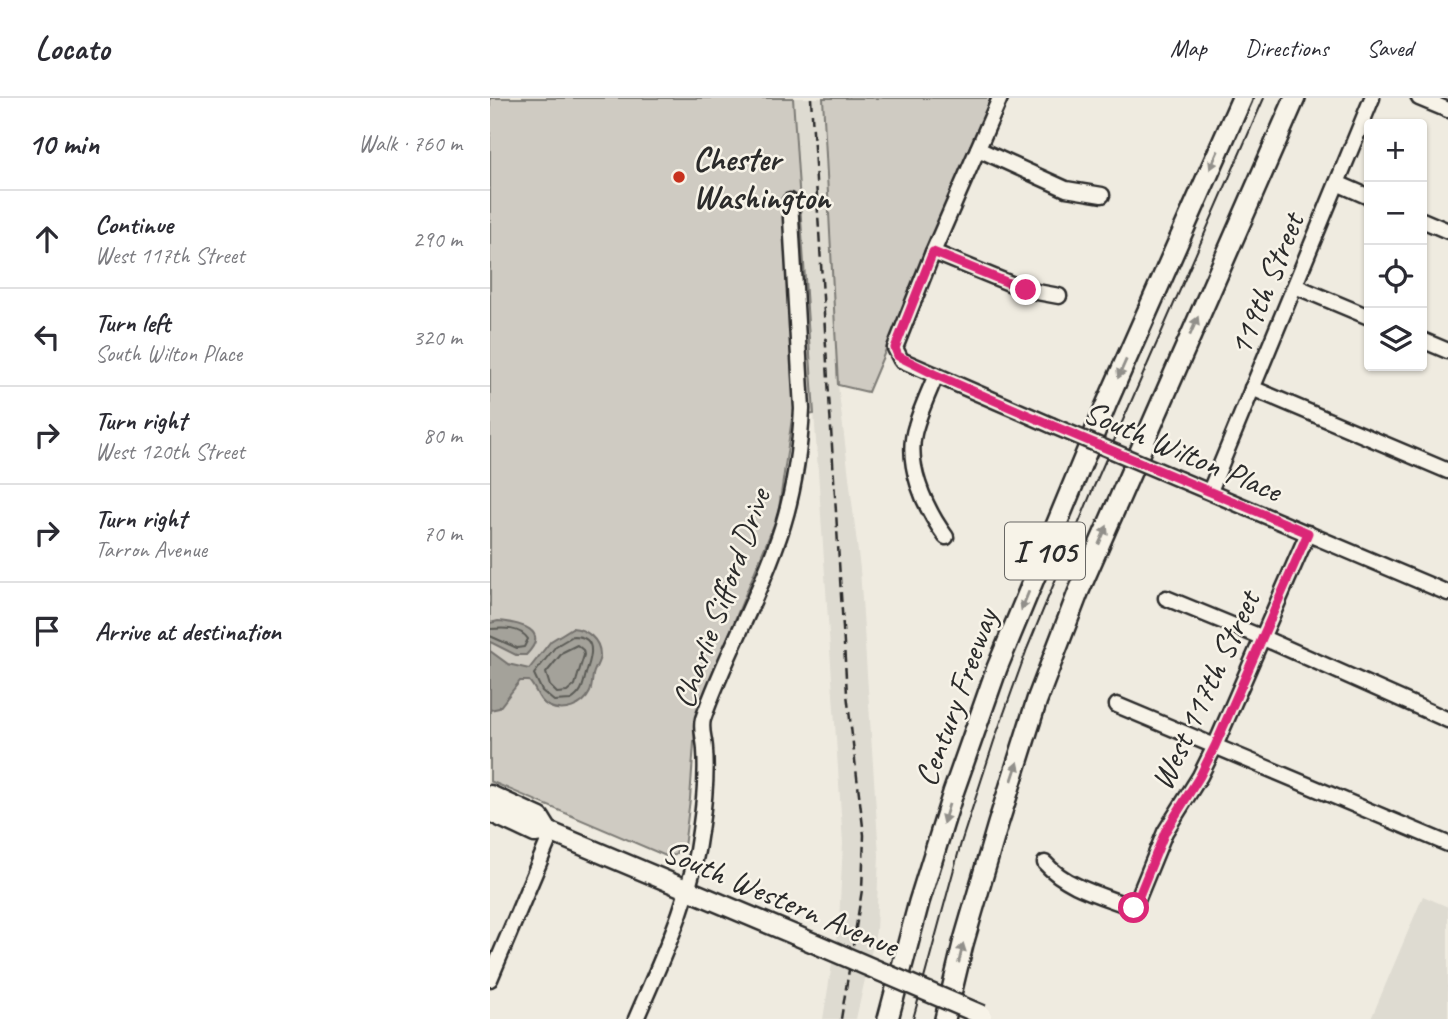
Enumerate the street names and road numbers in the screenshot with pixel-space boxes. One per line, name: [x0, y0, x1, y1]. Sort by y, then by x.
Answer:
street label: 119th Street: [1218, 204, 1315, 362]
street label: South Wilton Place: [1077, 390, 1290, 512]
street label: Charlie Sifford Drive: [662, 481, 781, 714]
road number: I 105: [1005, 522, 1085, 579]
street label: West 117th Street: [1141, 582, 1271, 797]
street label: Century Freeway: [905, 601, 1008, 792]
street label: South Western Avenue: [657, 829, 907, 967]

